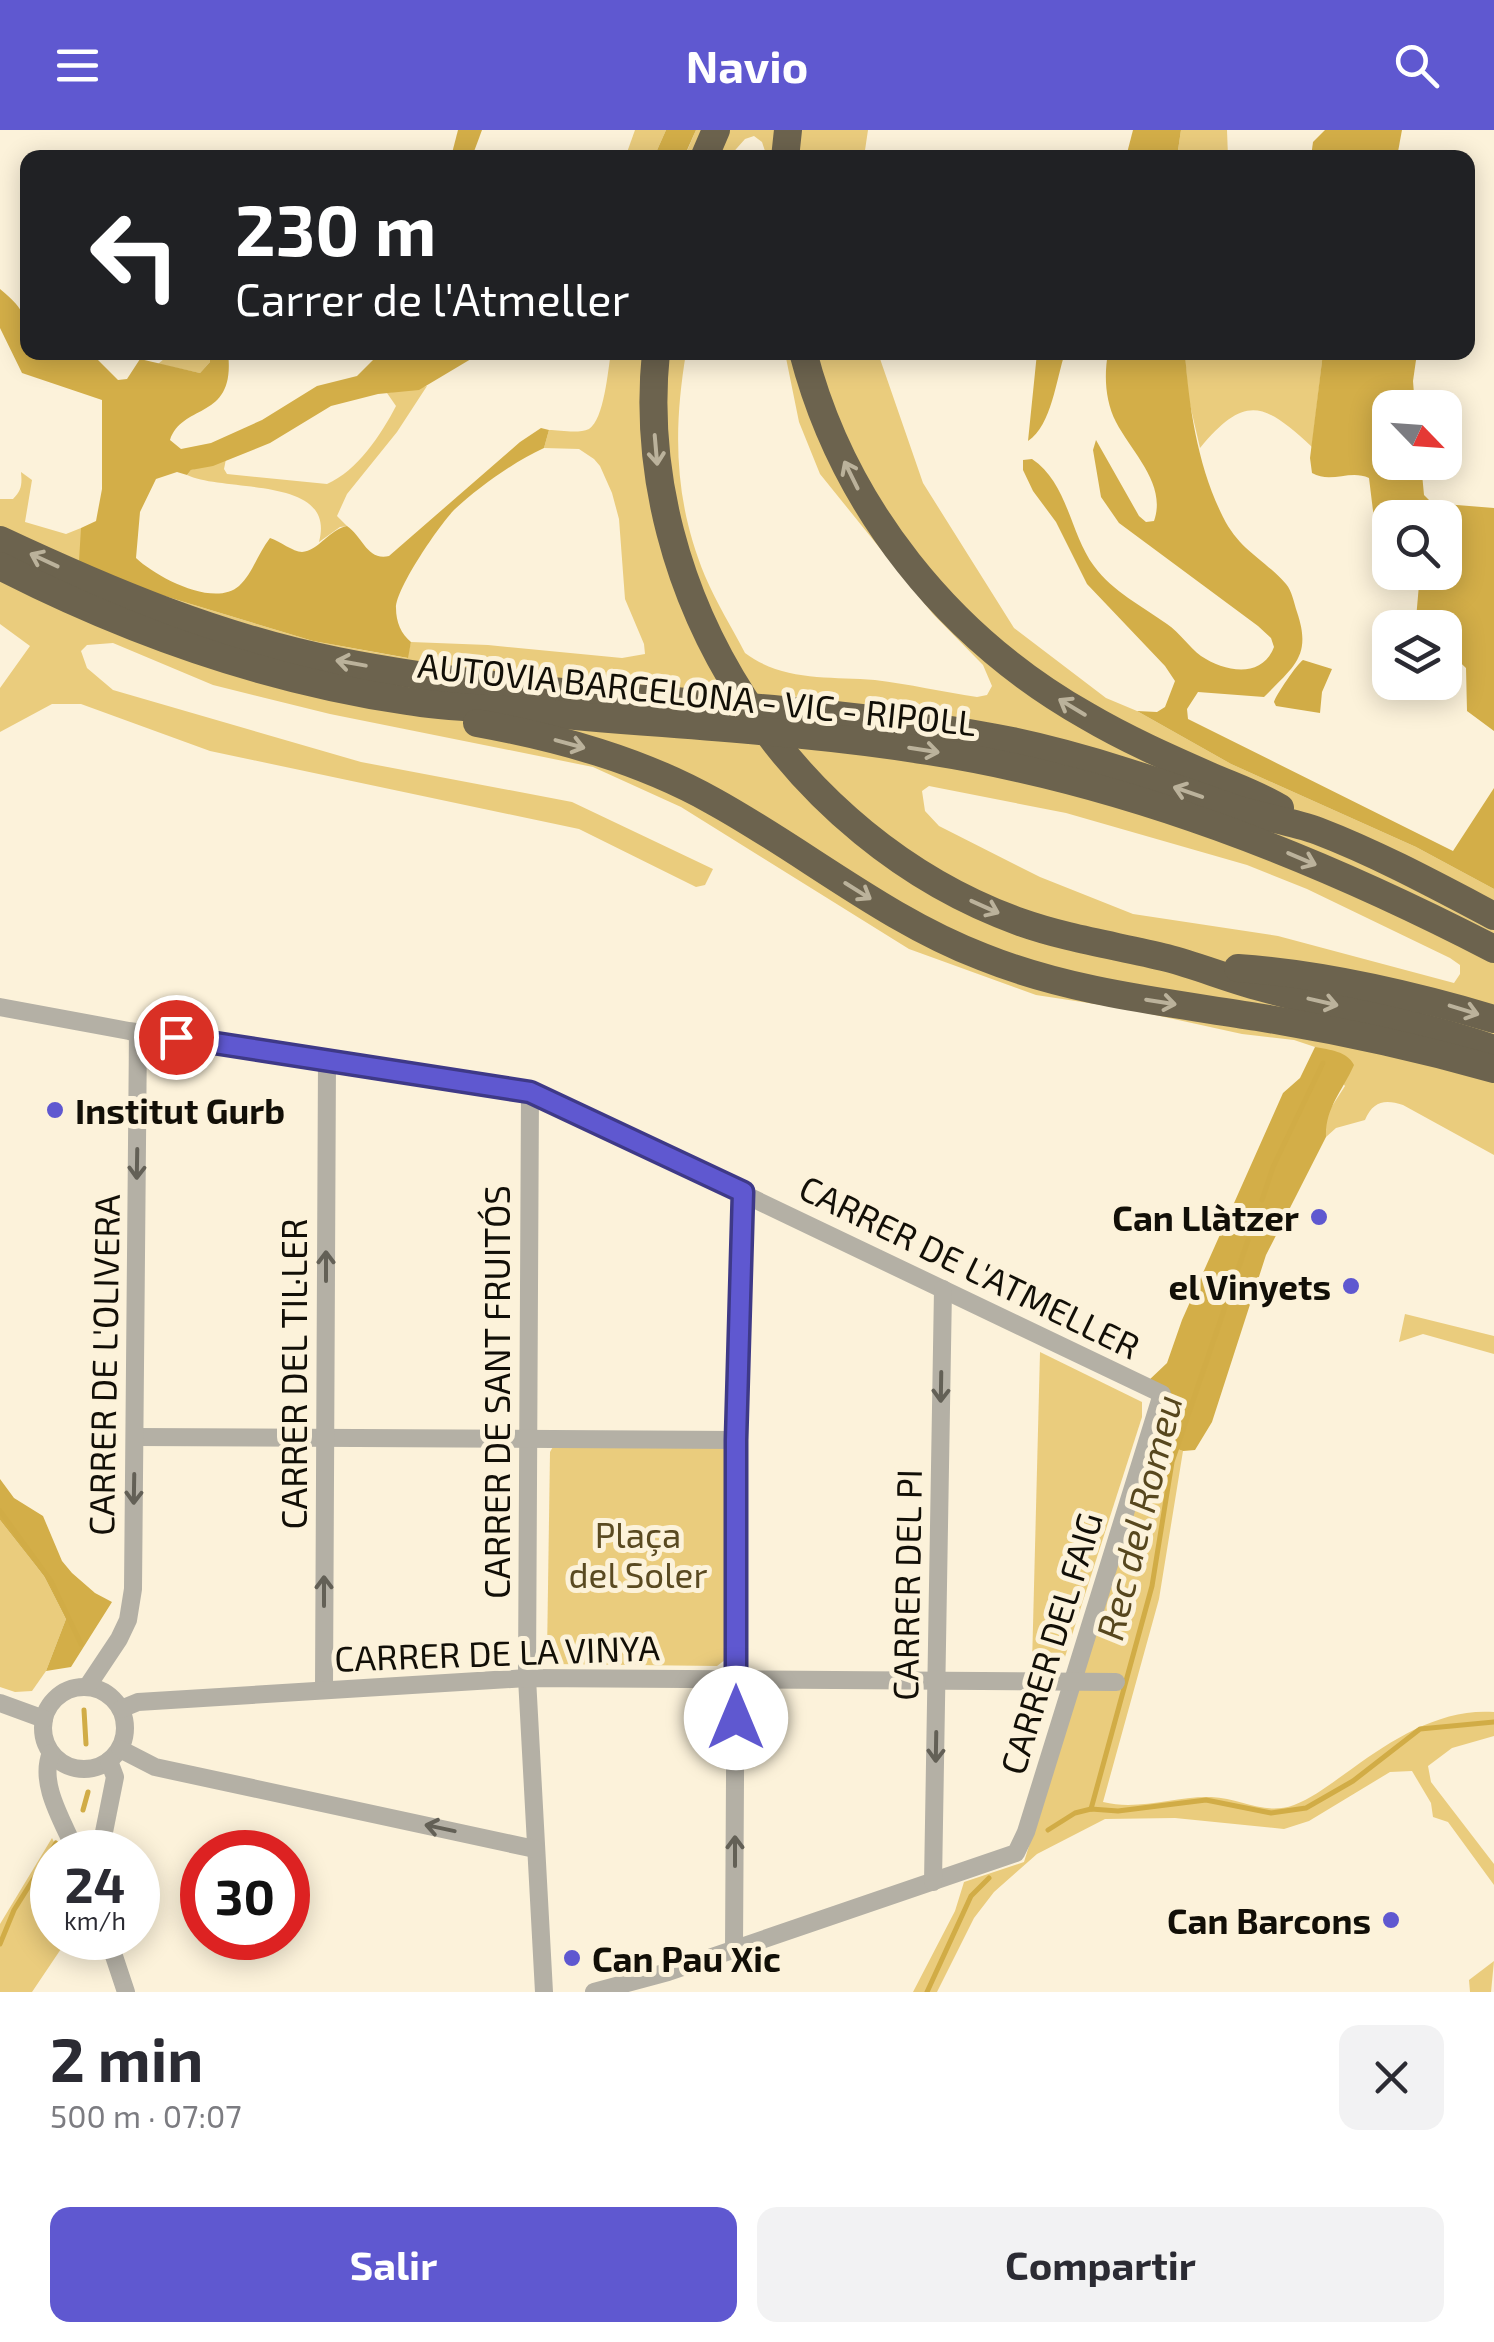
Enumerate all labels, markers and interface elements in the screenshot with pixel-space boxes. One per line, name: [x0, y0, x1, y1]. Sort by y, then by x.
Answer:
icon: menu: [50, 38, 105, 93]
text: Navio: [686, 38, 808, 92]
icon: search: [1389, 38, 1444, 93]
text: 230 m: [235, 186, 436, 270]
icon: left: [70, 190, 200, 320]
text: Carrer de l'Atmeller: [235, 271, 630, 325]
north arrow: [1372, 390, 1462, 480]
map controls: [1372, 390, 1462, 700]
one-way arrow: [647, 433, 666, 465]
one-way arrow: [840, 461, 859, 491]
button: search: [1372, 500, 1462, 590]
one-way arrow: [29, 550, 59, 569]
button: layers: [1372, 610, 1462, 700]
street label: AUTOVIA BARCELONA - VIC - RIPOLL: [416, 643, 978, 743]
one-way arrow: [335, 653, 368, 672]
one-way arrow: [1058, 697, 1087, 717]
one-way arrow: [554, 736, 585, 755]
one-way arrow: [907, 742, 939, 760]
one-way arrow: [1174, 782, 1205, 800]
one-way arrow: [1287, 851, 1317, 869]
one-way arrow: [843, 881, 872, 901]
one-way arrow: [969, 898, 999, 917]
one-way arrow: [1144, 993, 1176, 1011]
one-way arrow: [1307, 994, 1339, 1012]
pin: [134, 995, 219, 1080]
one-way arrow: [1448, 1002, 1479, 1020]
icon: arrive: [149, 1010, 204, 1065]
place label: Institut Gurb: [75, 1089, 285, 1131]
marker: Institut Gurb: [44, 1099, 66, 1121]
one-way arrow: [128, 1148, 147, 1180]
street label: CARRER DE L'ATMELLER: [793, 1165, 1147, 1367]
street label: CARRER DE SANT FRUITÓS: [475, 1185, 517, 1599]
street label: CARRER DE L'OLIVERA: [79, 1194, 127, 1536]
place label: Can Llàtzer: [1112, 1196, 1299, 1238]
marker: Can Llàtzer: [1308, 1206, 1330, 1228]
street label: CARRER DEL TIL·LER: [272, 1218, 314, 1530]
one-way arrow: [316, 1251, 336, 1284]
place label: el Vinyets: [1169, 1265, 1331, 1308]
marker: el Vinyets: [1340, 1275, 1362, 1297]
one-way arrow: [932, 1370, 951, 1402]
water label: Rec del Romeu: [1085, 1390, 1191, 1644]
street label: CARRER DEL PI: [883, 1469, 929, 1701]
one-way arrow: [124, 1472, 144, 1505]
street label: CARRER DEL FAIG: [990, 1507, 1110, 1779]
park label: Plaça del Soler: [569, 1513, 707, 1595]
one-way arrow: [314, 1576, 334, 1608]
street label: CARRER DE LA VINYA: [334, 1625, 661, 1679]
position arrow: [684, 1666, 788, 1770]
one-way arrow: [926, 1730, 946, 1762]
one-way arrow: [425, 1818, 457, 1837]
speed limit sign: 30: [180, 1830, 310, 1960]
one-way arrow: [725, 1835, 744, 1867]
text: 24: [65, 1853, 125, 1913]
place label: Can Barcons: [1167, 1899, 1371, 1941]
text: km/h: [64, 1905, 126, 1935]
marker: Can Barcons: [1380, 1909, 1402, 1931]
place label: Can Pau Xic: [592, 1937, 781, 1979]
marker: Can Pau Xic: [561, 1947, 583, 1969]
text: 2 min: [50, 2022, 203, 2094]
button: close: [1339, 2025, 1444, 2130]
text: 500 m · 07:07: [50, 2096, 242, 2134]
button: Salir: [50, 2207, 737, 2322]
button: Compartir: [757, 2207, 1444, 2322]

